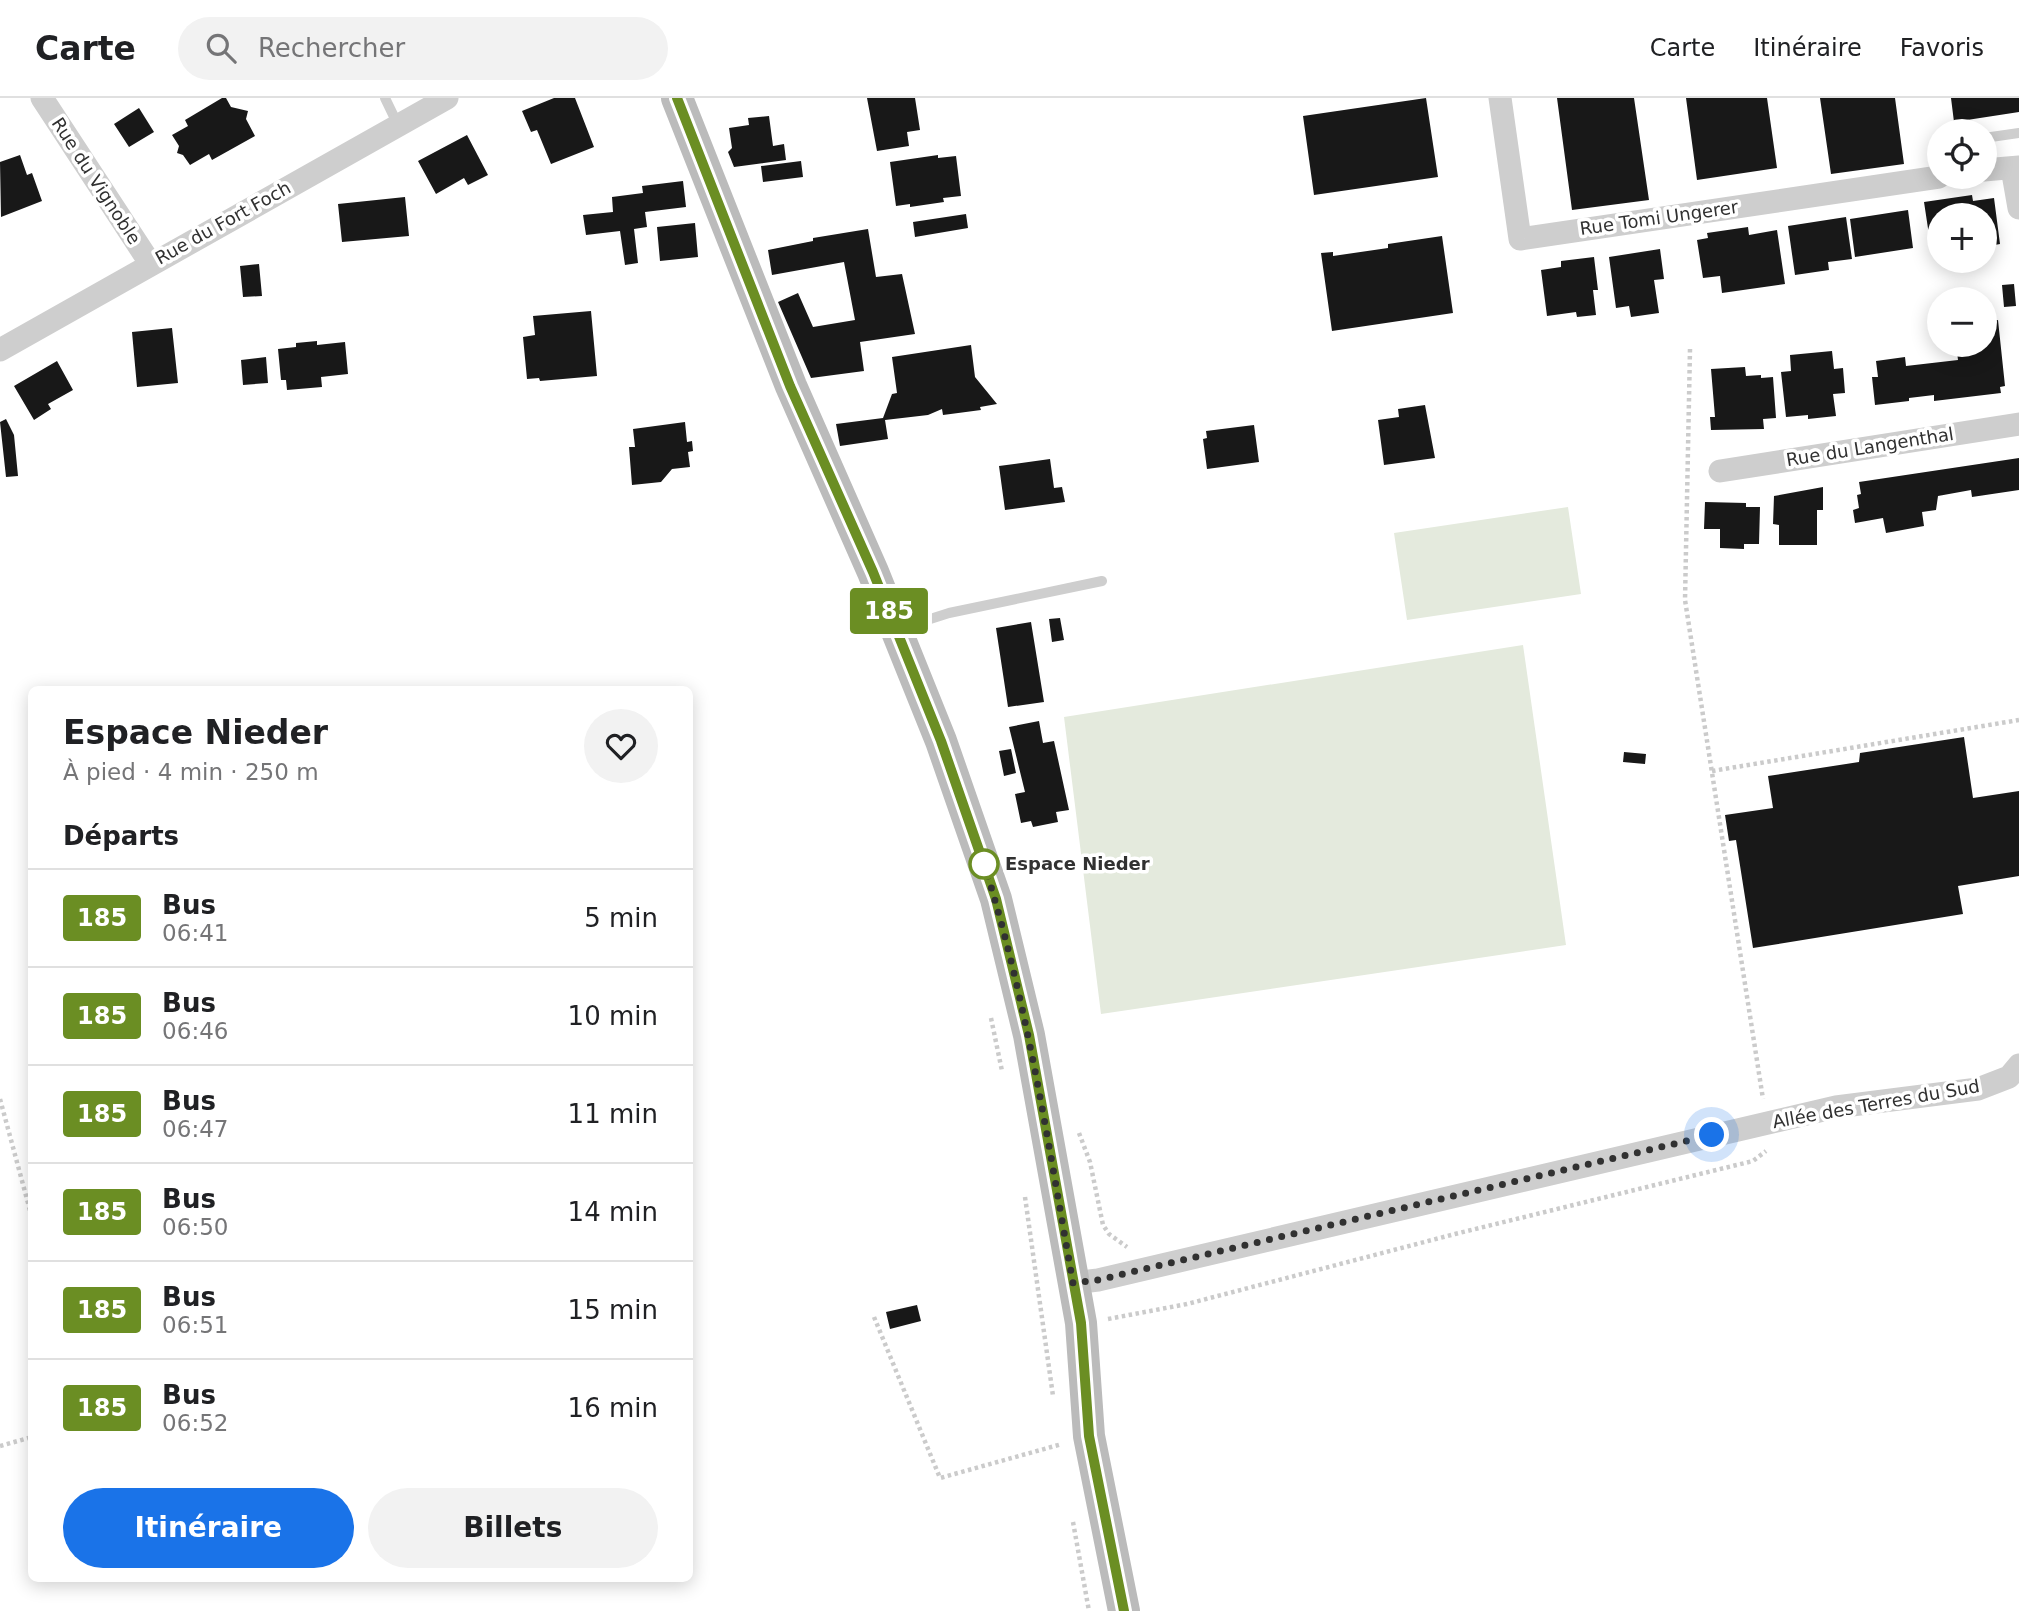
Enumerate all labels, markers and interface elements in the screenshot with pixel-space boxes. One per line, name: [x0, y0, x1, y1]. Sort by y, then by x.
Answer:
search box: [178, 17, 668, 80]
text: Carte: [35, 29, 136, 68]
icon: search: [202, 29, 240, 67]
text: Rechercher: [258, 33, 405, 63]
text: Carte: [1650, 34, 1715, 62]
text: Itinéraire: [1753, 34, 1862, 62]
text: Favoris: [1900, 34, 1984, 62]
street label: Rue du Vignoble: [48, 113, 145, 248]
map controls: [1927, 119, 1997, 357]
button: locate: [1927, 119, 1997, 189]
street label: Rue du Fort Foch: [151, 177, 294, 268]
street label: Rue Tomi Ungerer: [1578, 196, 1740, 239]
button: +: [1927, 203, 1997, 273]
button: −: [1927, 287, 1997, 357]
street label: Rue du Langenthal: [1785, 423, 1955, 470]
line badge: 185: [849, 588, 929, 634]
text: 185: [864, 597, 914, 625]
button: heart: [584, 709, 658, 783]
text: Espace Nieder: [63, 713, 328, 752]
text: À pied · 4 min · 250 m: [63, 759, 319, 785]
text: Départs: [63, 821, 179, 851]
marker: Espace Nieder: [969, 849, 999, 879]
place label: Espace Nieder: [1005, 853, 1150, 874]
text: Bus: [162, 890, 216, 920]
text: 5 min: [584, 903, 658, 933]
text: 185: [77, 904, 127, 932]
text: 06:41: [162, 920, 228, 946]
text: Bus: [162, 988, 216, 1018]
text: 10 min: [568, 1001, 658, 1031]
text: 185: [77, 1002, 127, 1030]
text: 06:46: [162, 1018, 228, 1044]
street label: Allée des Terres du Sud: [1771, 1075, 1981, 1132]
text: Bus: [162, 1086, 216, 1116]
text: 11 min: [568, 1099, 658, 1129]
text: 185: [77, 1100, 127, 1128]
text: 06:47: [162, 1116, 228, 1142]
your location: [1694, 1117, 1729, 1152]
text: Bus: [162, 1184, 216, 1214]
text: 14 min: [568, 1197, 658, 1227]
text: 185: [77, 1198, 127, 1226]
text: 06:50: [162, 1214, 228, 1240]
text: Bus: [162, 1282, 216, 1312]
text: 15 min: [568, 1295, 658, 1325]
text: 185: [77, 1296, 127, 1324]
text: 06:51: [162, 1312, 228, 1338]
text: Bus: [162, 1380, 216, 1410]
text: 16 min: [568, 1393, 658, 1423]
text: 185: [77, 1394, 127, 1422]
text: 06:52: [162, 1410, 228, 1436]
button: Itinéraire: [63, 1488, 354, 1568]
button: Billets: [368, 1488, 658, 1568]

